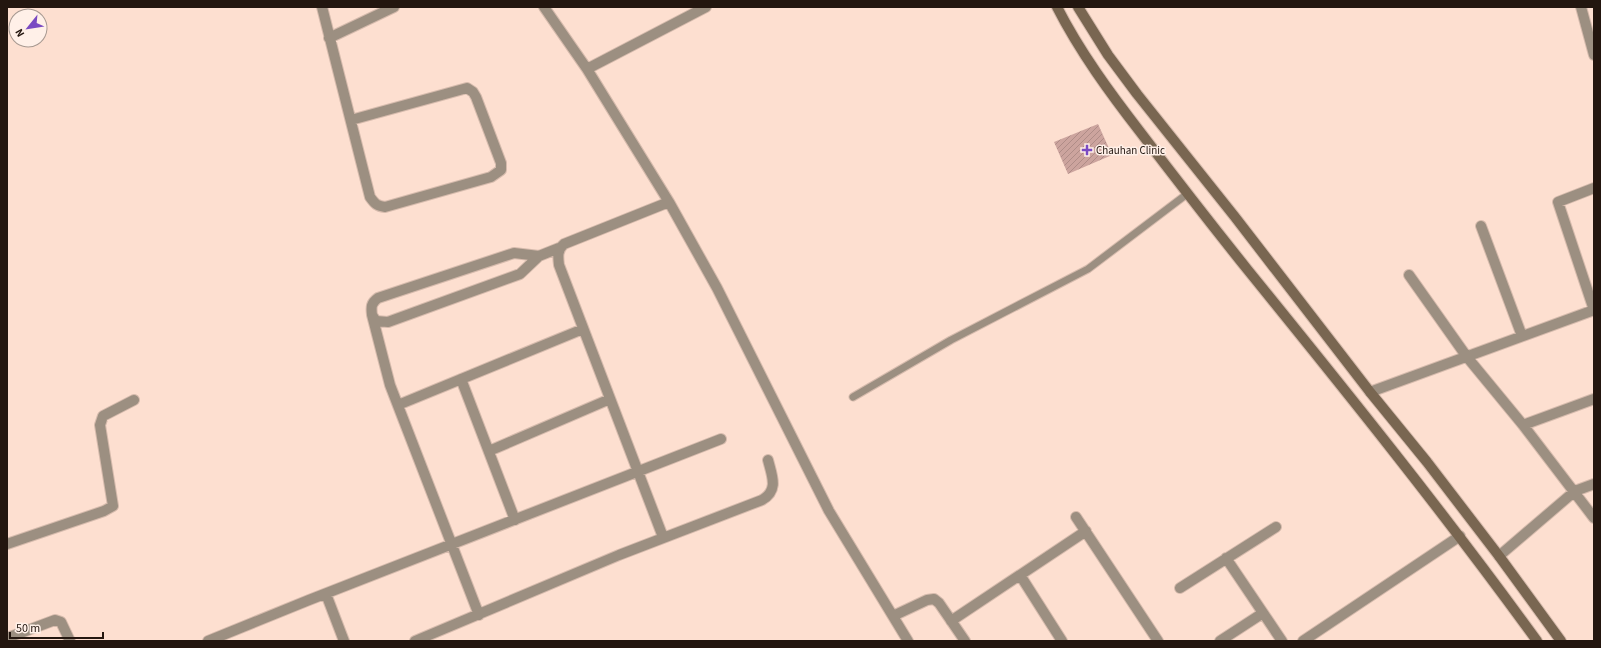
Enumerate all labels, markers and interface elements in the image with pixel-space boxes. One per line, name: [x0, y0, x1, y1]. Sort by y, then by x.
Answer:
north arrow: [8, 8, 48, 48]
text: N: [11, 26, 28, 40]
place label: Chauhan Clinic: [1096, 143, 1165, 158]
marker: Chauhan Clinic: [1081, 144, 1093, 156]
scale bar: [10, 614, 103, 640]
text: 50 m: [16, 620, 40, 637]

